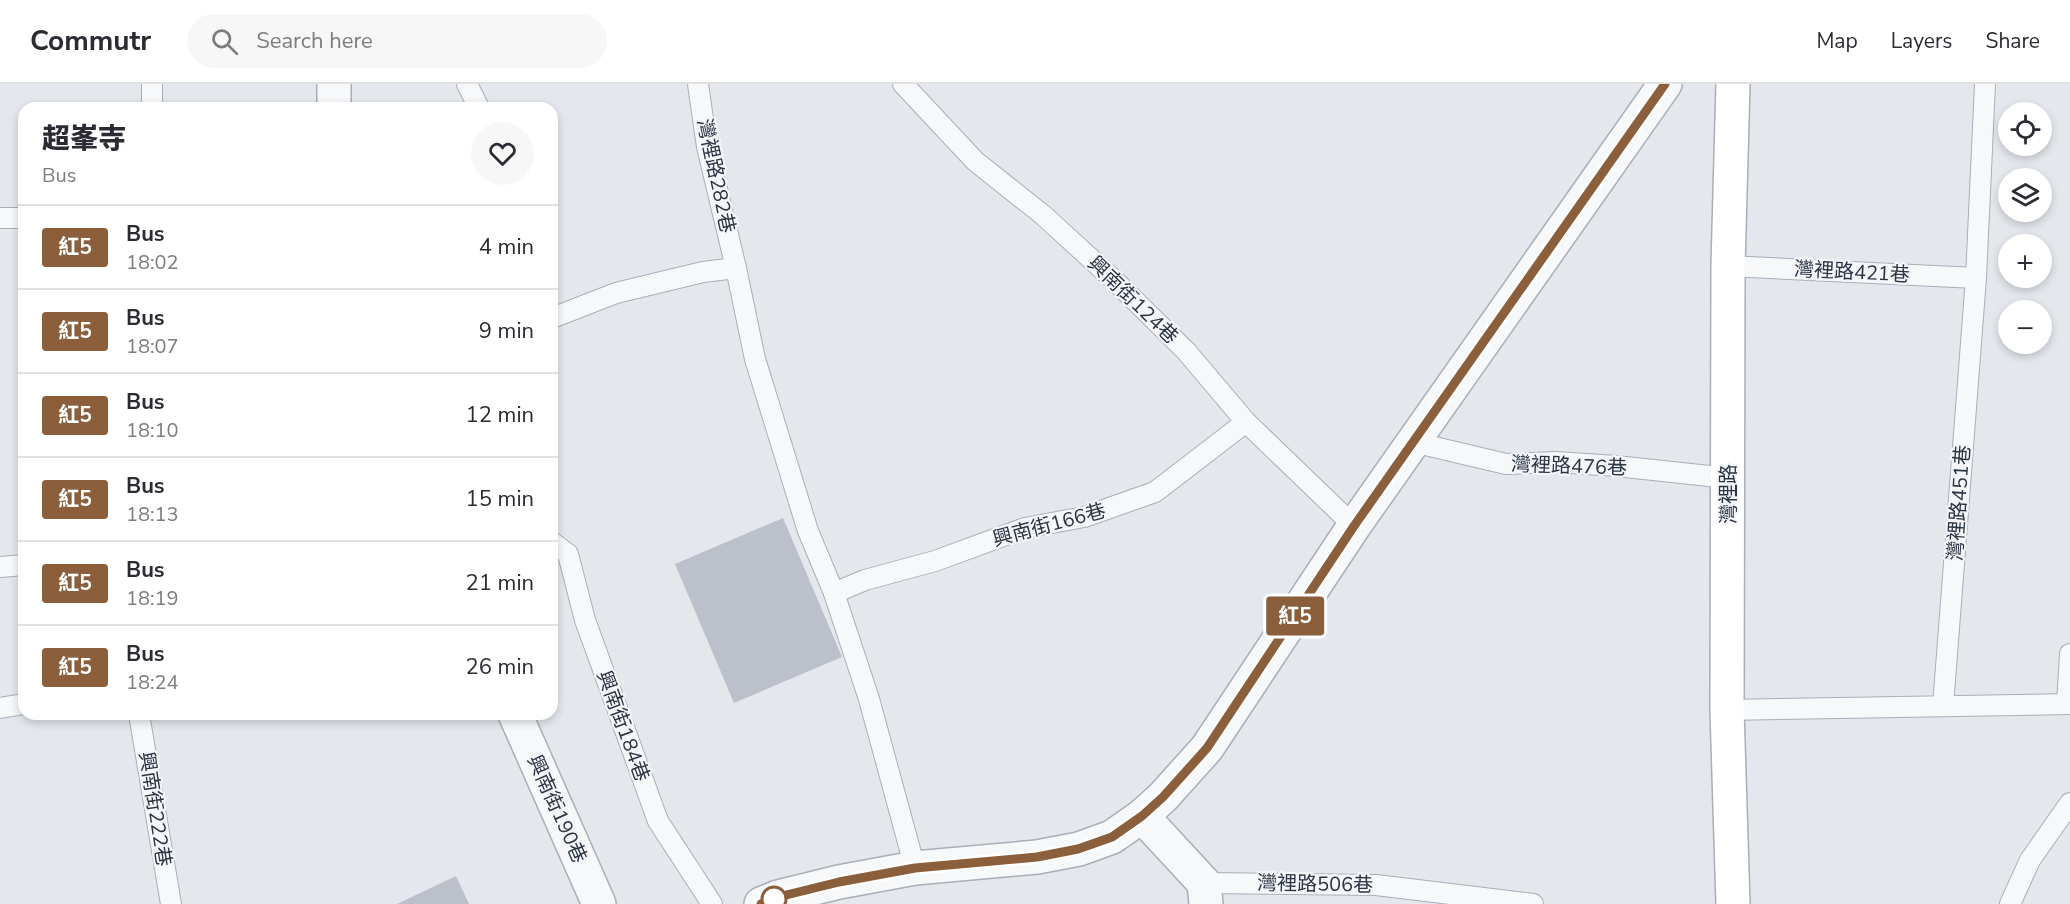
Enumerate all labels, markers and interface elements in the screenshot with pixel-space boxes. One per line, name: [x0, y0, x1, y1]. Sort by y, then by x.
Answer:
search box: [187, 14, 607, 68]
text: Commutr: [30, 22, 151, 60]
icon: search: [208, 25, 241, 58]
text: Search here: [256, 26, 373, 56]
text: Map: [1816, 27, 1858, 55]
text: Layers: [1891, 27, 1952, 55]
text: Share: [1985, 27, 2040, 55]
map controls: [1998, 102, 2052, 354]
button: locate: [1998, 102, 2052, 156]
street label: 灣裡路282巷: [691, 116, 741, 236]
text: 超峯寺: [42, 120, 126, 158]
button: heart: [471, 122, 534, 185]
text: Bus: [42, 162, 76, 189]
button: layers: [1998, 168, 2052, 222]
text: Bus: [126, 219, 165, 249]
text: 4 min: [479, 232, 534, 262]
text: 紅5: [58, 233, 92, 261]
button: +: [1998, 234, 2052, 288]
text: 18:02: [126, 249, 179, 276]
street label: 興南街124巷: [1082, 250, 1184, 350]
street label: 灣裡路421巷: [1793, 255, 1911, 289]
button: −: [1998, 300, 2052, 354]
text: Bus: [126, 303, 165, 333]
text: 9 min: [479, 316, 534, 346]
text: 紅5: [58, 317, 92, 345]
text: 18:07: [126, 333, 179, 360]
text: Bus: [126, 387, 165, 417]
text: 12 min: [466, 400, 534, 430]
text: 紅5: [58, 401, 92, 429]
text: 18:10: [126, 417, 179, 444]
street label: 灣裡路451巷: [1941, 444, 1977, 562]
street label: 灣裡路476巷: [1511, 450, 1627, 482]
street label: 灣裡路: [1715, 464, 1742, 524]
text: Bus: [126, 471, 165, 501]
text: 15 min: [466, 484, 534, 514]
text: 紅5: [58, 485, 92, 513]
street label: 興南街166巷: [989, 497, 1109, 553]
text: 18:13: [126, 501, 179, 528]
text: Bus: [126, 555, 165, 585]
text: 21 min: [466, 568, 534, 598]
text: 紅5: [58, 569, 92, 597]
text: 18:19: [126, 585, 179, 612]
line badge: 紅5: [1268, 596, 1322, 636]
text: 紅5: [1278, 602, 1312, 630]
text: Bus: [126, 639, 165, 669]
text: 26 min: [466, 652, 534, 682]
text: 紅5: [58, 653, 92, 681]
street label: 興南街184巷: [590, 667, 656, 785]
text: 18:24: [126, 669, 179, 696]
street label: 興南街222巷: [133, 750, 177, 868]
street label: 興南街190巷: [521, 751, 593, 867]
street label: 灣裡路506巷: [1257, 869, 1373, 899]
unlabelled marker: [761, 886, 787, 904]

